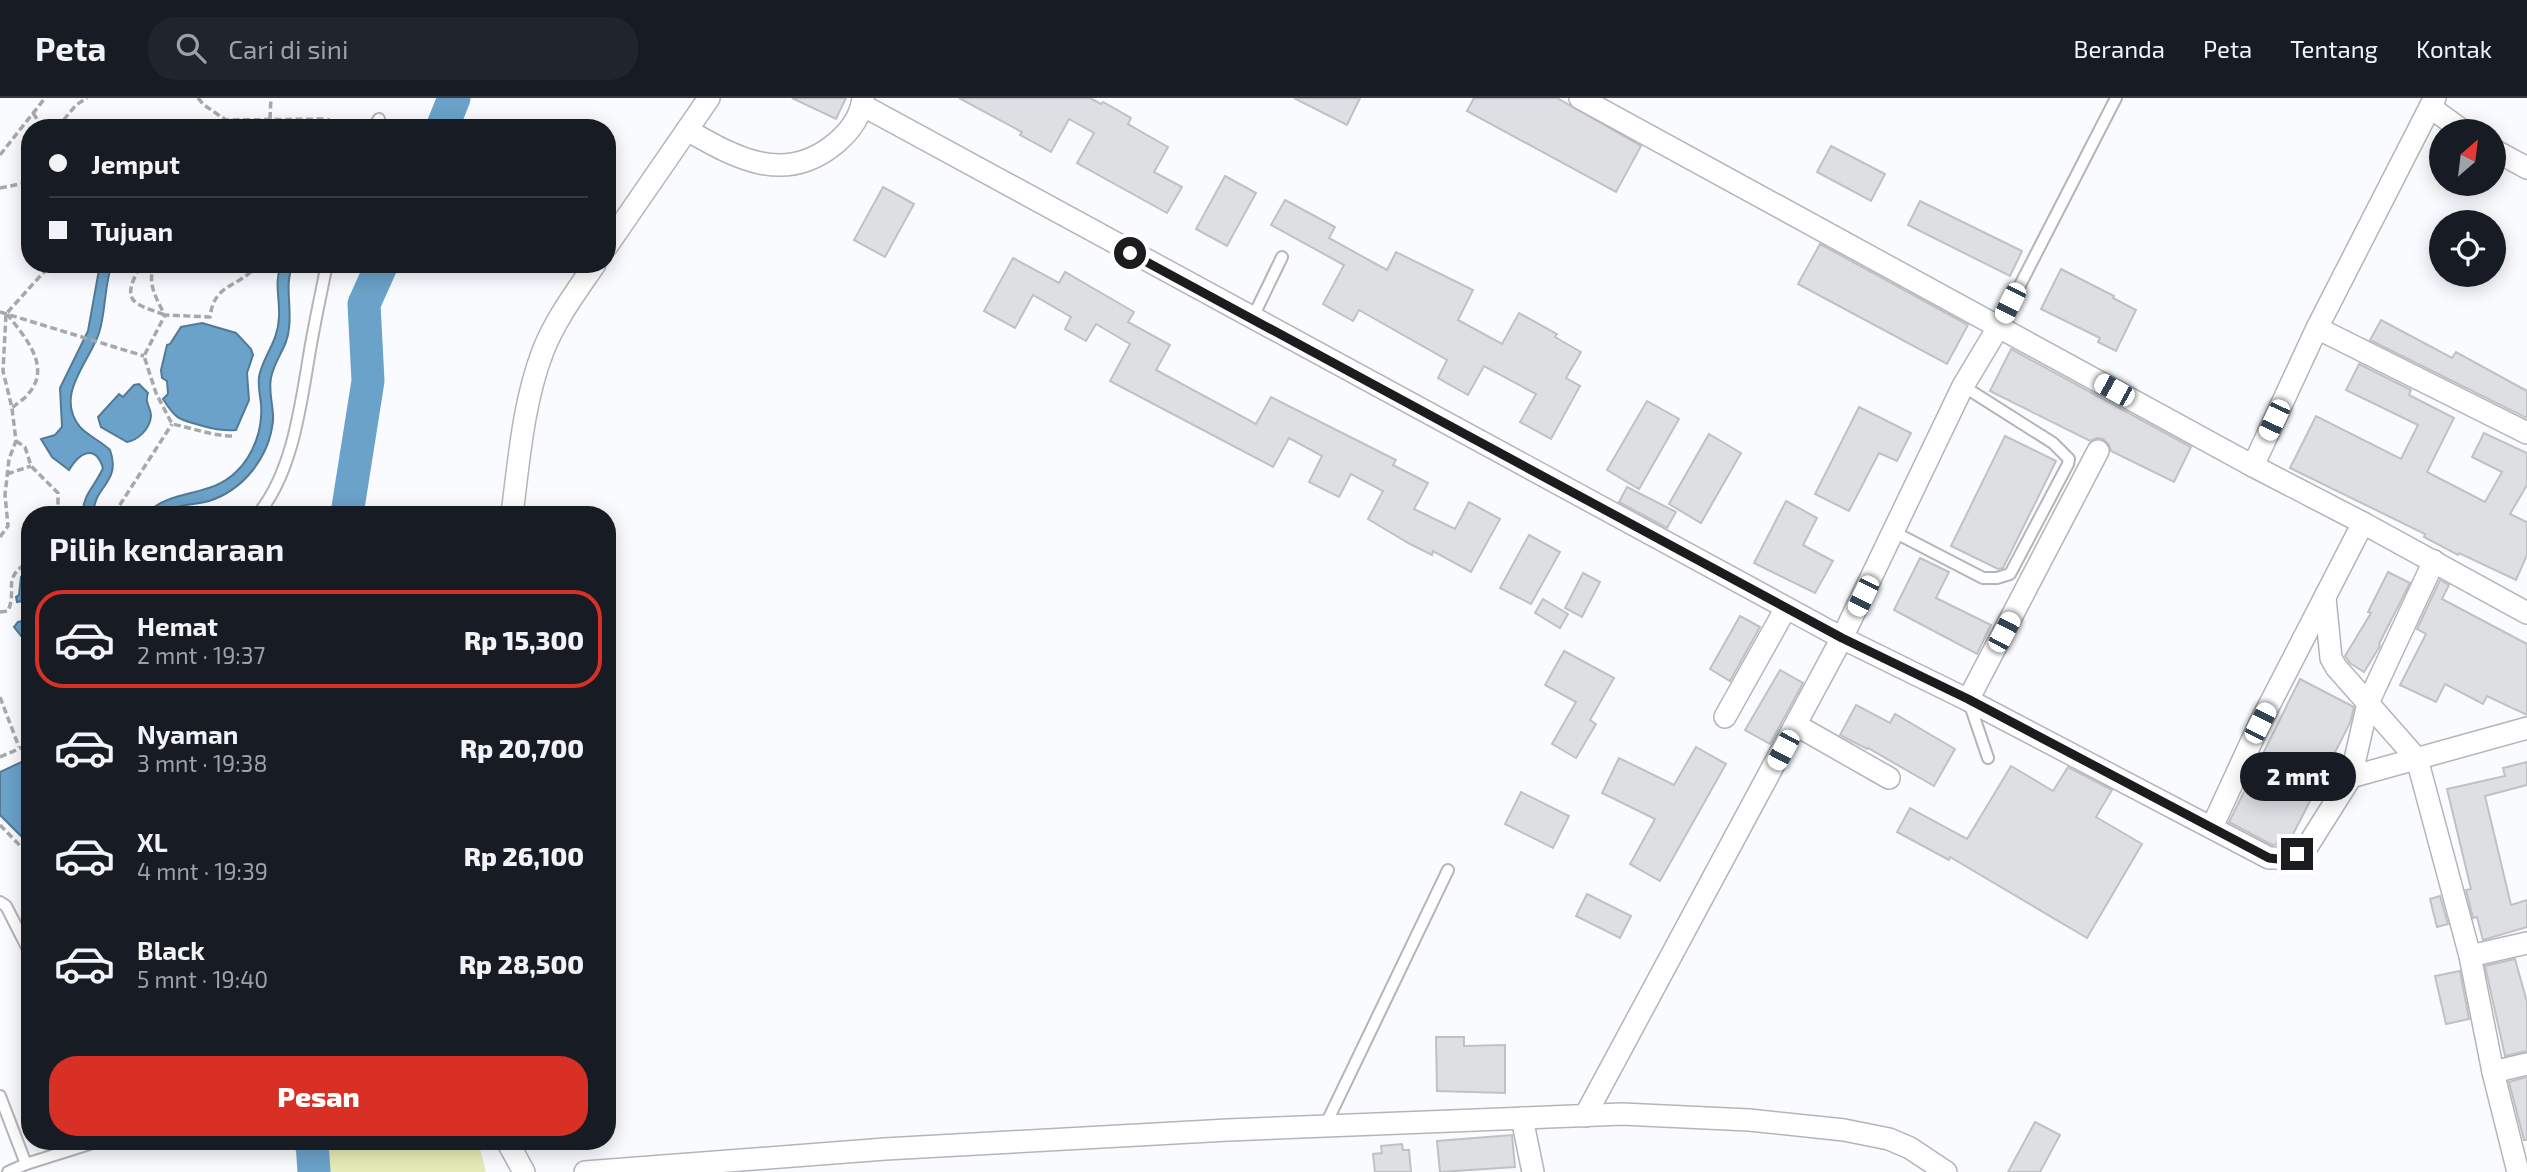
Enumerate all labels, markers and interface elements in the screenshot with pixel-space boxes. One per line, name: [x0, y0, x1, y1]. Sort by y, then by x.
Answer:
search box: [148, 17, 638, 80]
text: Peta: [35, 28, 106, 68]
icon: search: [172, 29, 210, 67]
text: Cari di sini: [228, 33, 348, 64]
text: Beranda: [2074, 34, 2165, 63]
text: Peta: [2203, 34, 2252, 63]
text: Tentang: [2290, 34, 2378, 63]
text: Kontak: [2416, 34, 2492, 63]
north arrow: [2429, 119, 2506, 196]
map controls: [2429, 119, 2506, 287]
text: Jemput: [91, 148, 180, 179]
button: locate: [2429, 210, 2506, 287]
text: Tujuan: [91, 215, 173, 246]
route start: [1114, 237, 1146, 269]
car: [1992, 280, 2029, 326]
car: [2091, 371, 2138, 409]
car: [2256, 397, 2293, 443]
text: Pilih kendaraan: [49, 529, 284, 567]
car: [1845, 573, 1882, 619]
icon: car: [53, 608, 116, 671]
car: [1985, 609, 2024, 655]
text: Hemat: [137, 610, 218, 641]
text: Rp 15,300: [464, 624, 584, 655]
text: 2 mnt · 19:37: [137, 641, 265, 669]
car: [2242, 700, 2279, 746]
icon: car: [53, 716, 116, 779]
text: Nyaman: [137, 718, 238, 749]
car: [1764, 727, 1803, 773]
text: Rp 20,700: [460, 732, 584, 763]
text: 3 mnt · 19:38: [137, 749, 267, 777]
callout: 2 mnt: [2239, 752, 2355, 802]
text: 2 mnt: [2267, 762, 2329, 790]
icon: car: [53, 824, 116, 887]
text: XL: [137, 826, 168, 857]
route end: [2281, 838, 2313, 870]
text: Rp 26,100: [464, 840, 584, 871]
text: 4 mnt · 19:39: [137, 857, 268, 885]
icon: car: [53, 932, 116, 995]
text: Black: [137, 934, 205, 965]
text: Rp 28,500: [459, 948, 584, 979]
text: 5 mnt · 19:40: [137, 965, 268, 993]
button: Pesan: [49, 1056, 588, 1136]

